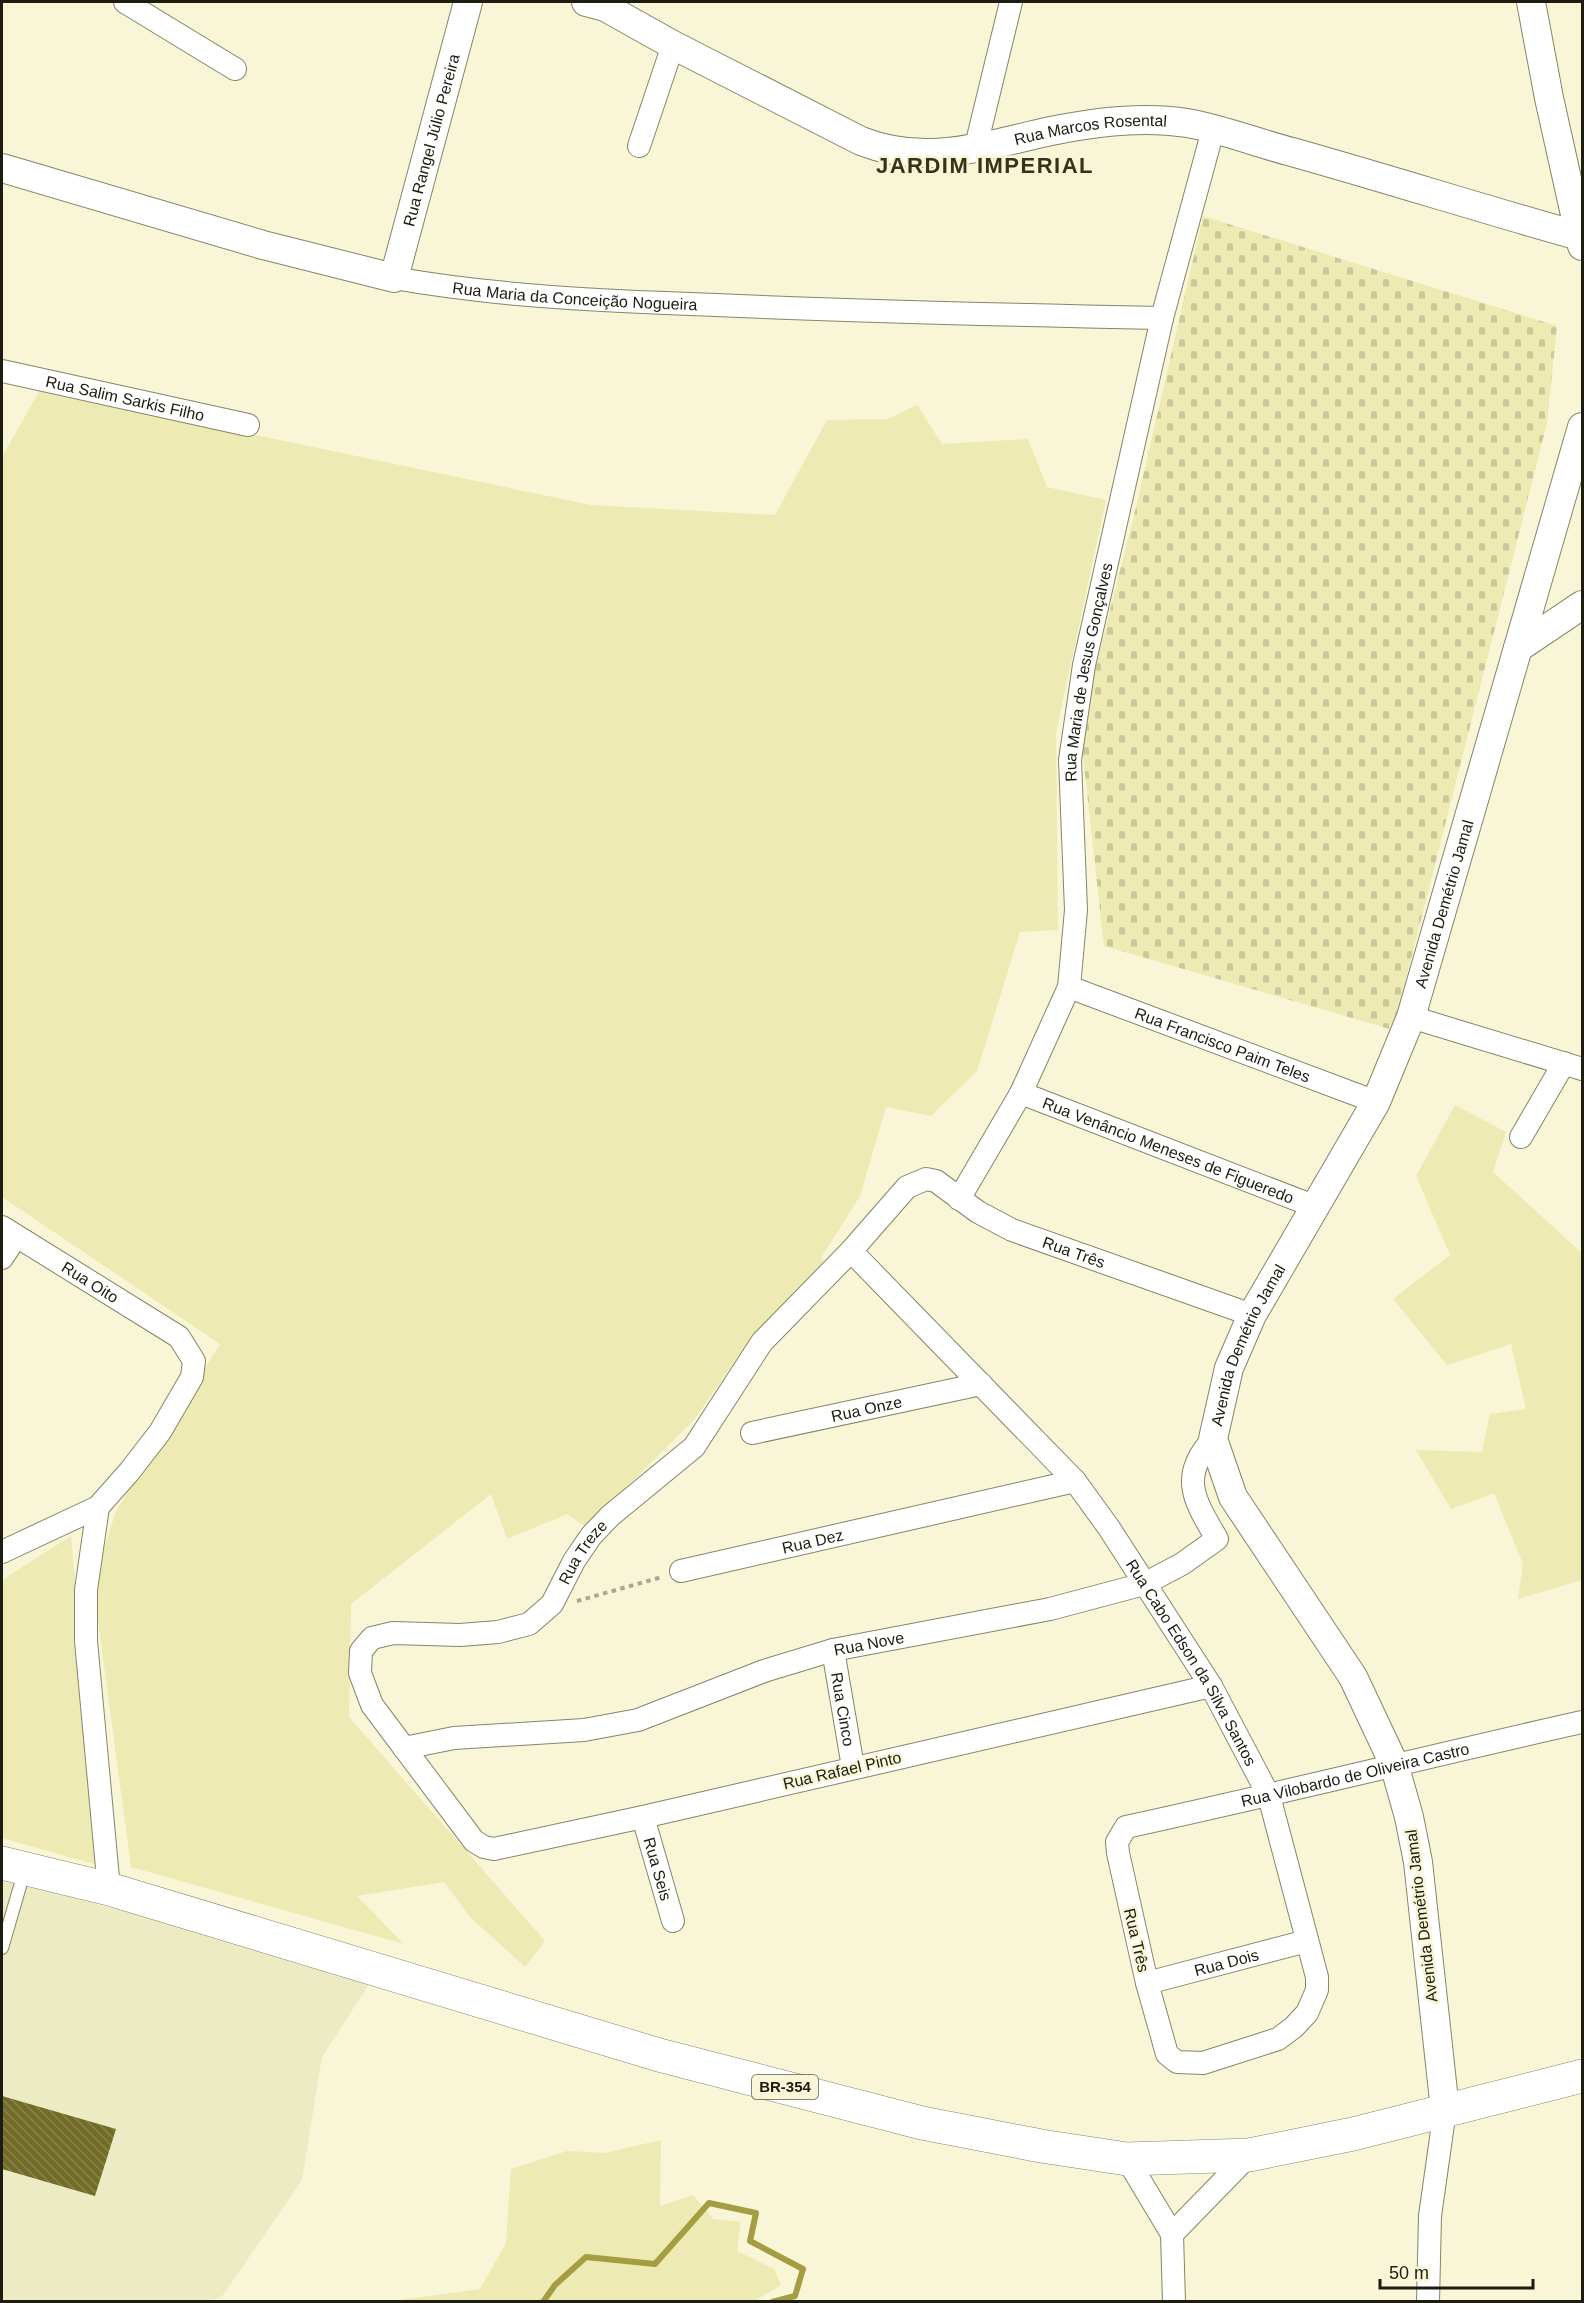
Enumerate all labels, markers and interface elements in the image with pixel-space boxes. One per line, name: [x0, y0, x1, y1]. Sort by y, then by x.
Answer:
street label: Rua Rangel Júlio Pereira: [400, 52, 463, 228]
street label: Rua Marcos Rosental: [1013, 112, 1167, 148]
district label: JARDIM IMPERIAL: [876, 153, 1094, 178]
street label: Rua Maria da Conceição Nogueira: [451, 279, 698, 313]
street label: Rua Salim Sarkis Filho: [44, 373, 206, 424]
street label: Rua Maria de Jesus Gonçalves: [1062, 561, 1116, 782]
street label: Avenida Demétrio Jamal: [1412, 818, 1477, 990]
street label: Rua Francisco Paim Teles: [1132, 1004, 1312, 1086]
street label: Rua Venâncio Meneses de Figueredo: [1040, 1094, 1296, 1207]
street label: Rua Três: [1040, 1234, 1107, 1271]
street label: Rua Oito: [59, 1258, 121, 1306]
street label: Avenida Demétrio Jamal: [1208, 1262, 1289, 1428]
street label: Rua Onze: [829, 1393, 904, 1425]
street label: Rua Treze: [556, 1517, 611, 1587]
street label: Rua Dez: [780, 1526, 845, 1557]
street label: Rua Cabo Edson da Silva Santos: [1123, 1557, 1259, 1769]
street label: Rua Nove: [832, 1629, 906, 1659]
street label: Rua Cinco: [828, 1671, 857, 1748]
street label: Rua Vilobardo de Oliveira Castro: [1239, 1740, 1471, 1810]
street label: Rua Rafael Pinto: [781, 1749, 903, 1792]
street label: Avenida Demétrio Jamal: [1402, 1829, 1441, 2003]
street label: Rua Seis: [640, 1835, 675, 1903]
street label: Rua Três: [1121, 1907, 1152, 1974]
street label: Rua Dois: [1192, 1946, 1260, 1979]
road number: BR-354: [752, 2075, 818, 2099]
scale bar: [1380, 2252, 1533, 2290]
text: 50 m: [1389, 2263, 1429, 2283]

